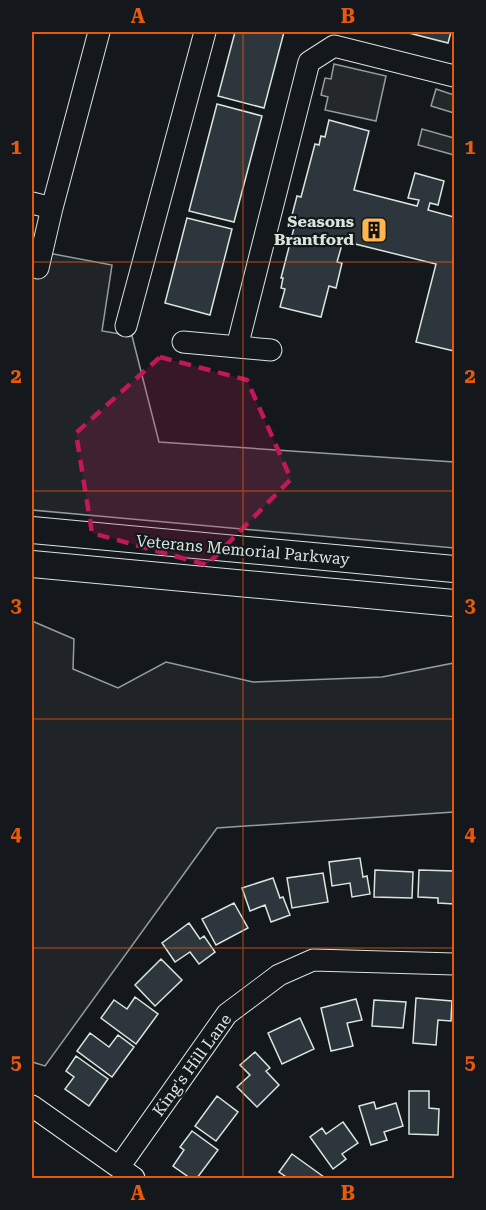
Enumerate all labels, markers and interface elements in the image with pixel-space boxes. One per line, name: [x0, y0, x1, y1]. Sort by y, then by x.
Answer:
text: A: [131, 4, 146, 28]
text: B: [341, 4, 355, 28]
text: 1: [10, 135, 22, 159]
text: 1: [464, 135, 476, 159]
place label: Seasons Brantford: [274, 212, 354, 249]
building icon: Seasons Brantford: [359, 215, 389, 245]
text: 2: [10, 364, 22, 388]
text: 2: [464, 364, 476, 388]
street label: Veterans Memorial Parkway: [135, 531, 351, 569]
text: 3: [10, 593, 22, 617]
text: 3: [464, 593, 476, 617]
text: 4: [10, 822, 22, 846]
text: 4: [464, 822, 476, 846]
street label: King's Hill Lane: [149, 1010, 236, 1120]
text: 5: [10, 1050, 22, 1074]
text: 5: [464, 1050, 476, 1074]
text: A: [131, 1181, 146, 1205]
text: B: [341, 1181, 355, 1205]

